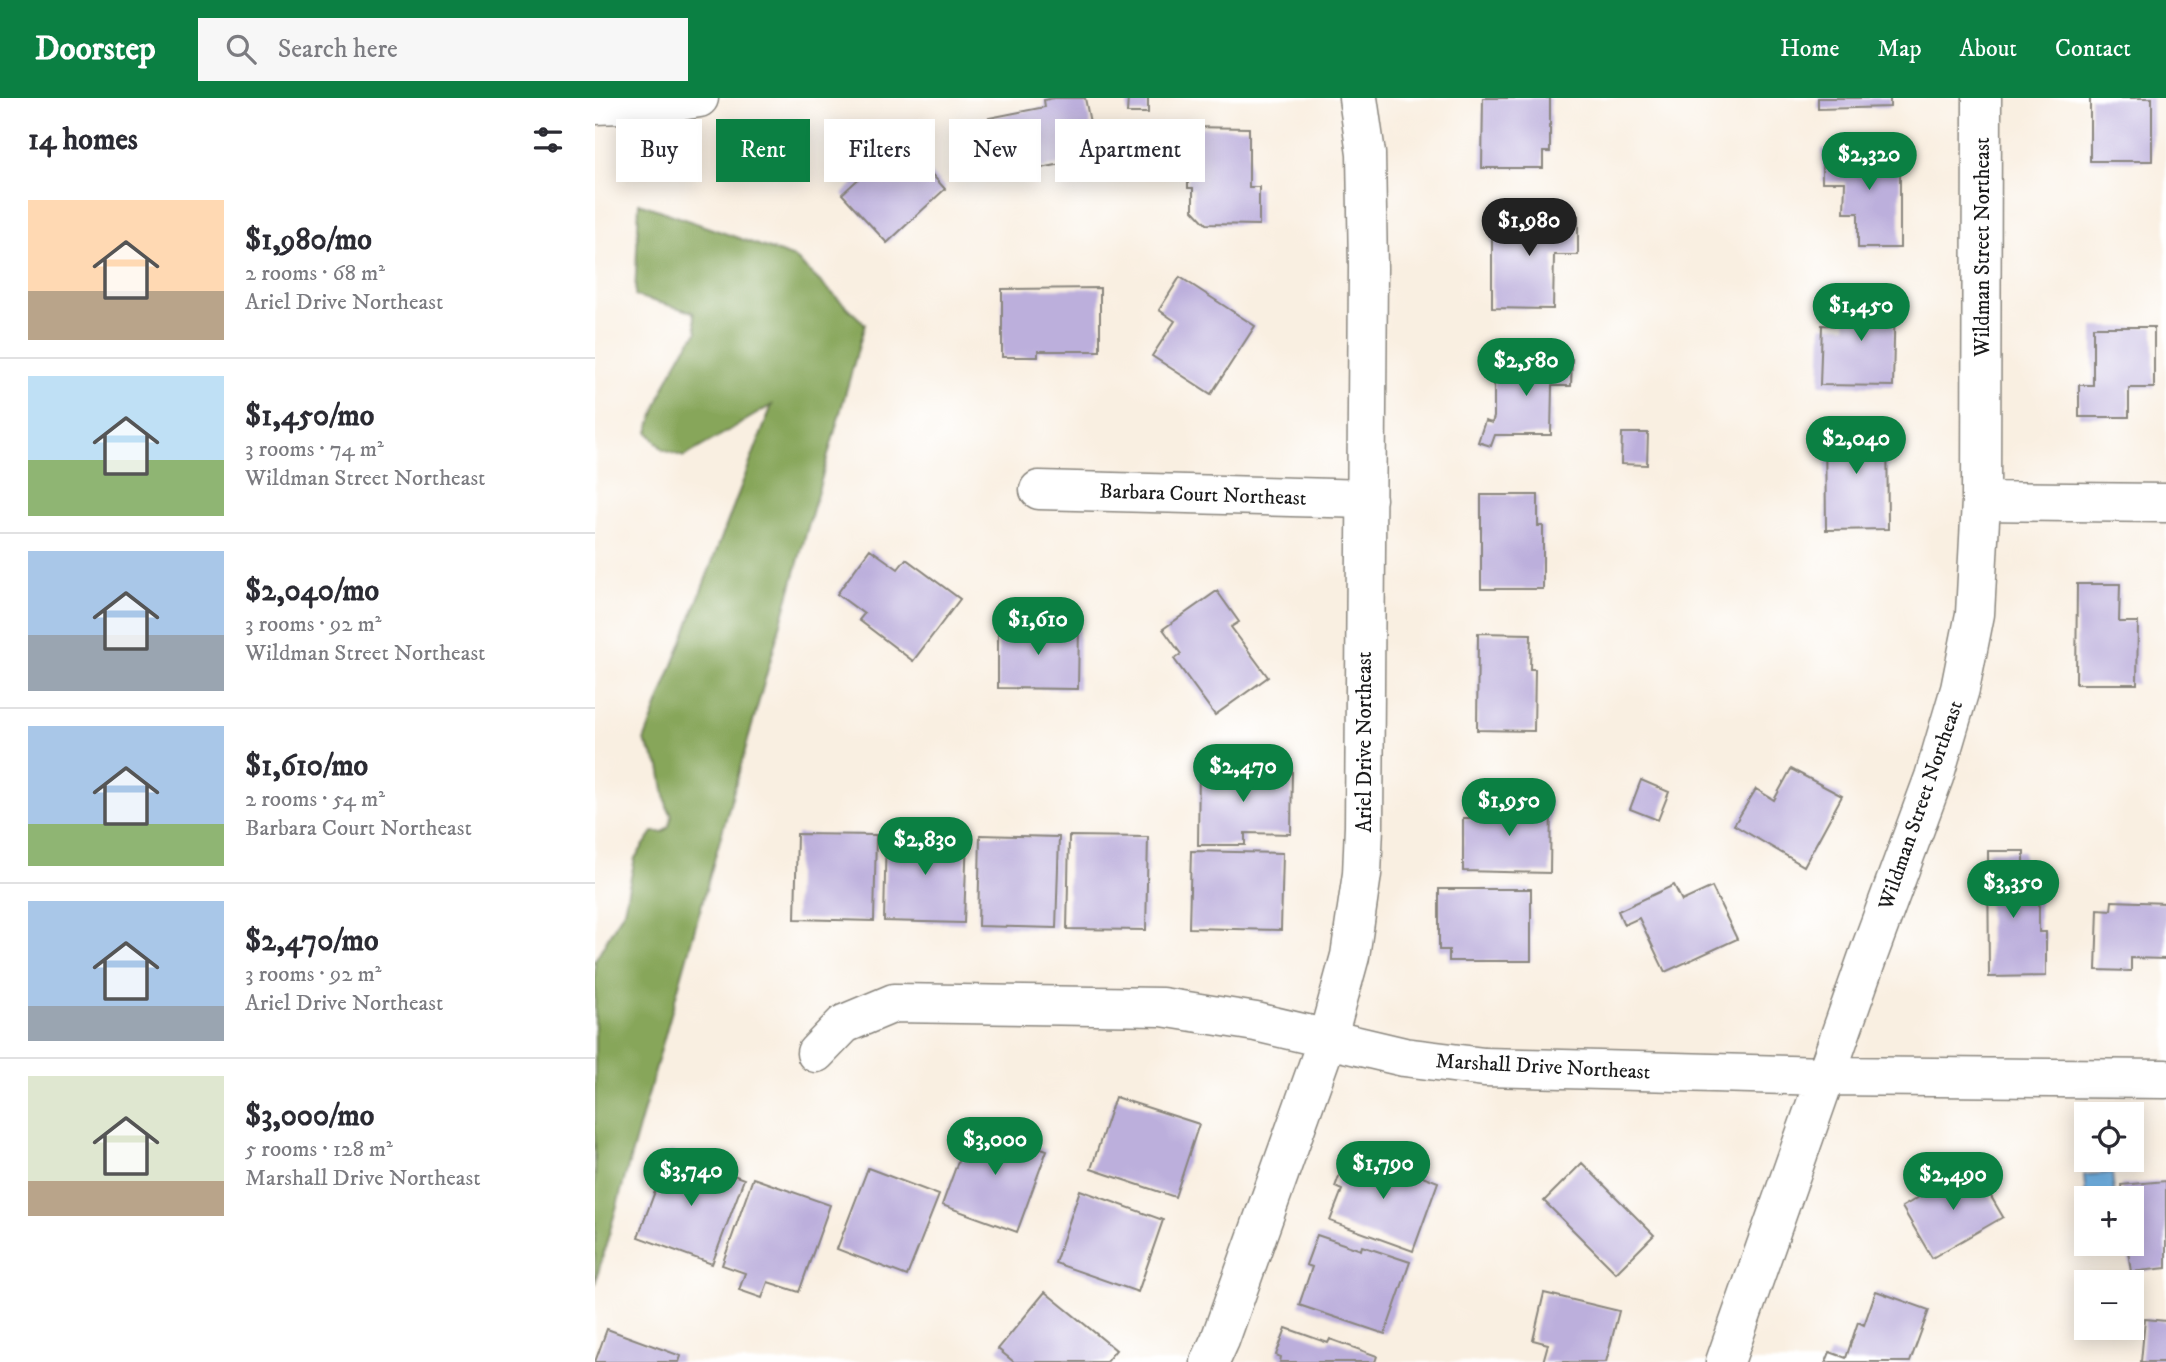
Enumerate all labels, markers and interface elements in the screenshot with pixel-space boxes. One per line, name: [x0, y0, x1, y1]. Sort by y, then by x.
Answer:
search box: [198, 18, 688, 81]
text: Doorstep: [35, 29, 156, 70]
icon: search: [222, 30, 260, 68]
text: Search here: [278, 33, 398, 66]
text: Home: [1780, 34, 1839, 64]
text: Map: [1877, 34, 1922, 64]
text: About: [1960, 34, 2017, 64]
text: Contact: [2055, 34, 2131, 64]
chip: Buy: [616, 119, 702, 182]
chip: Rent: [716, 119, 810, 182]
chip: Filters: [824, 119, 935, 182]
chip: New: [949, 119, 1041, 182]
chip: Apartment: [1055, 119, 1205, 182]
icon: filters: [529, 121, 567, 159]
text: 14 homes: [28, 122, 138, 159]
pin: $2,320: [1812, 132, 1926, 192]
street label: Wildman Street Northeast: [1970, 137, 1996, 358]
text: $2,320: [1838, 140, 1900, 169]
pin: $1,980: [1472, 198, 1586, 258]
text: $1,980: [1498, 206, 1560, 235]
text: $1,980/mo: [245, 222, 372, 259]
icon: home: [84, 228, 168, 312]
text: 2 rooms · 68 m²: [245, 259, 385, 288]
pin: $1,450: [1804, 284, 1918, 343]
text: Ariel Drive Northeast: [245, 288, 443, 317]
text: $1,450: [1829, 291, 1893, 320]
pin: $2,580: [1469, 338, 1583, 398]
text: $2,580: [1493, 346, 1559, 375]
text: $1,450/mo: [245, 398, 374, 435]
icon: home: [84, 404, 168, 488]
pin: $2,040: [1799, 416, 1913, 476]
text: $2,040: [1822, 424, 1890, 453]
text: 3 rooms · 74 m²: [245, 435, 384, 464]
text: Wildman Street Northeast: [245, 464, 485, 493]
street label: Barbara Court Northeast: [1099, 478, 1307, 512]
text: $2,040/mo: [245, 573, 379, 610]
icon: home: [84, 579, 168, 663]
pin: $1,610: [981, 598, 1095, 657]
text: $1,610: [1008, 605, 1068, 634]
text: 3 rooms · 92 m²: [245, 610, 382, 639]
text: Wildman Street Northeast: [245, 639, 485, 668]
street label: Ariel Drive Northeast: [1352, 651, 1378, 833]
street label: Wildman Street Northeast: [1873, 697, 1969, 914]
pin: $2,470: [1186, 744, 1300, 804]
text: $1,610/mo: [245, 748, 368, 785]
text: $2,470: [1209, 752, 1277, 781]
icon: home: [84, 754, 168, 838]
pin: $1,950: [1452, 778, 1566, 838]
text: 2 rooms · 54 m²: [245, 785, 385, 814]
text: $1,950: [1478, 786, 1540, 815]
text: Barbara Court Northeast: [245, 814, 472, 843]
pin: $2,830: [868, 818, 982, 877]
text: $2,830: [894, 825, 956, 854]
pin: $3,350: [1956, 860, 2070, 920]
text: $3,350: [1983, 868, 2043, 897]
text: $2,470/mo: [245, 923, 379, 960]
icon: home: [84, 929, 168, 1013]
text: 3 rooms · 92 m²: [245, 960, 382, 989]
text: Ariel Drive Northeast: [245, 989, 443, 1018]
street label: Marshall Drive Northeast: [1435, 1048, 1651, 1086]
text: $3,000/mo: [245, 1098, 374, 1135]
map controls: [2074, 1102, 2144, 1340]
button: locate: [2074, 1102, 2144, 1172]
icon: home: [84, 1104, 168, 1188]
pin: $3,000: [938, 1118, 1052, 1177]
text: $3,000: [963, 1125, 1027, 1154]
text: 5 rooms · 128 m²: [245, 1135, 393, 1164]
pin: $1,790: [1326, 1142, 1440, 1201]
pin: $3,740: [634, 1148, 748, 1208]
text: $1,790: [1352, 1149, 1414, 1178]
pin: $2,490: [1896, 1152, 2010, 1212]
text: $3,740: [659, 1156, 723, 1185]
text: $2,490: [1919, 1160, 1987, 1189]
text: Marshall Drive Northeast: [245, 1164, 481, 1193]
button: +: [2074, 1186, 2144, 1256]
button: −: [2074, 1270, 2144, 1340]

